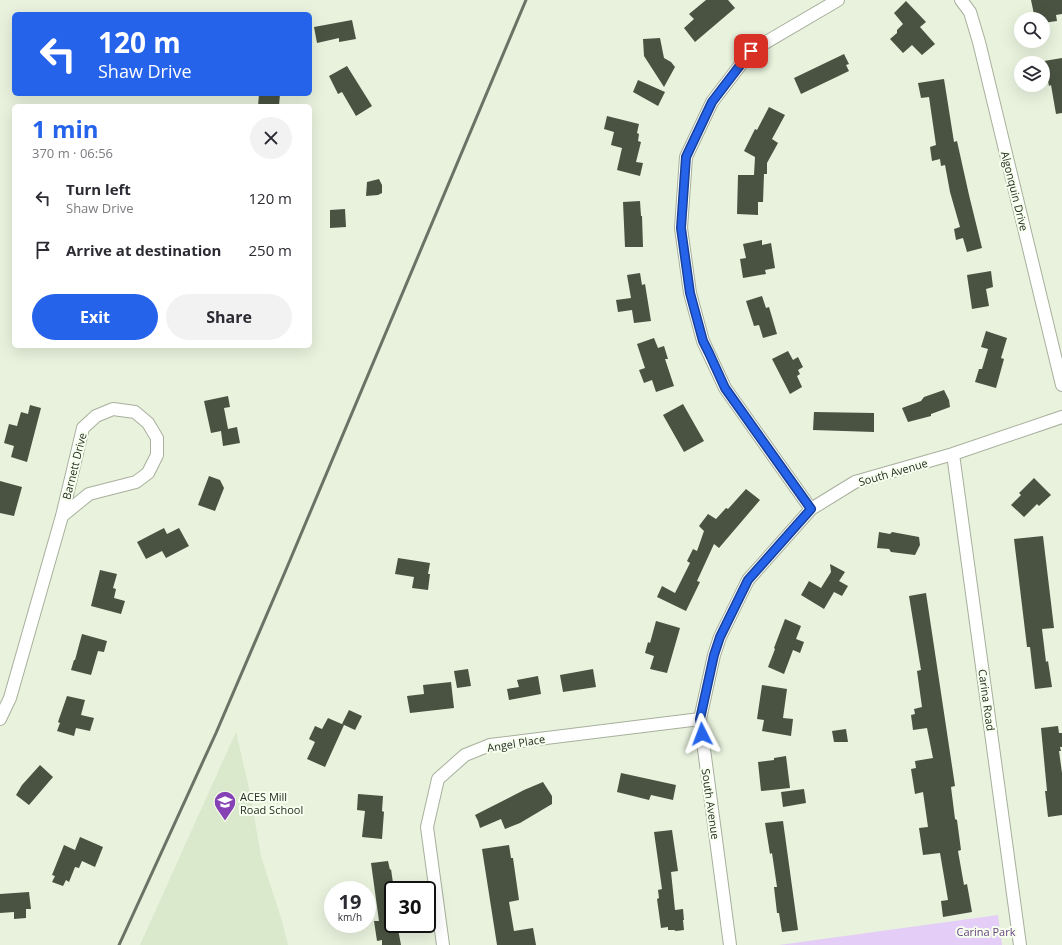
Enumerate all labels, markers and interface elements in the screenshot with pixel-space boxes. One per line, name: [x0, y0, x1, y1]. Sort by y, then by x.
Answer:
map controls: [1014, 12, 1050, 92]
button: search: [1014, 12, 1050, 48]
text: 120 m: [98, 23, 181, 61]
icon: left: [32, 28, 84, 80]
pin: [734, 34, 768, 68]
icon: arrive: [740, 40, 762, 62]
button: layers: [1014, 56, 1050, 92]
text: Shaw Drive: [98, 59, 192, 83]
text: 1 min: [32, 112, 99, 145]
button: close: [250, 117, 292, 159]
text: 370 m · 06:56: [32, 144, 113, 162]
street label: Algonquin Drive: [998, 149, 1032, 233]
text: Turn left: [66, 179, 131, 199]
icon: left: [32, 187, 54, 209]
text: 120 m: [248, 188, 292, 208]
text: Shaw Drive: [66, 199, 134, 217]
icon: arrive: [32, 239, 54, 261]
text: Arrive at destination: [66, 240, 221, 260]
text: 250 m: [248, 240, 292, 260]
button: Exit: [32, 294, 158, 340]
button: Share: [166, 294, 292, 340]
street label: Barnett Drive: [58, 431, 90, 501]
street label: South Avenue: [857, 455, 929, 489]
street label: Carina Road: [975, 668, 999, 732]
position arrow: [681, 713, 723, 755]
street label: Angel Place: [486, 731, 546, 755]
street label: South Avenue: [699, 768, 723, 840]
school or university icon: ACES Mill Road School: [212, 789, 238, 822]
place label: ACES Mill Road School: [240, 789, 303, 817]
speed limit sign: 30: [384, 881, 436, 933]
text: 19: [339, 888, 361, 915]
text: km/h: [338, 910, 362, 924]
park label: Carina Park: [956, 924, 1016, 939]

